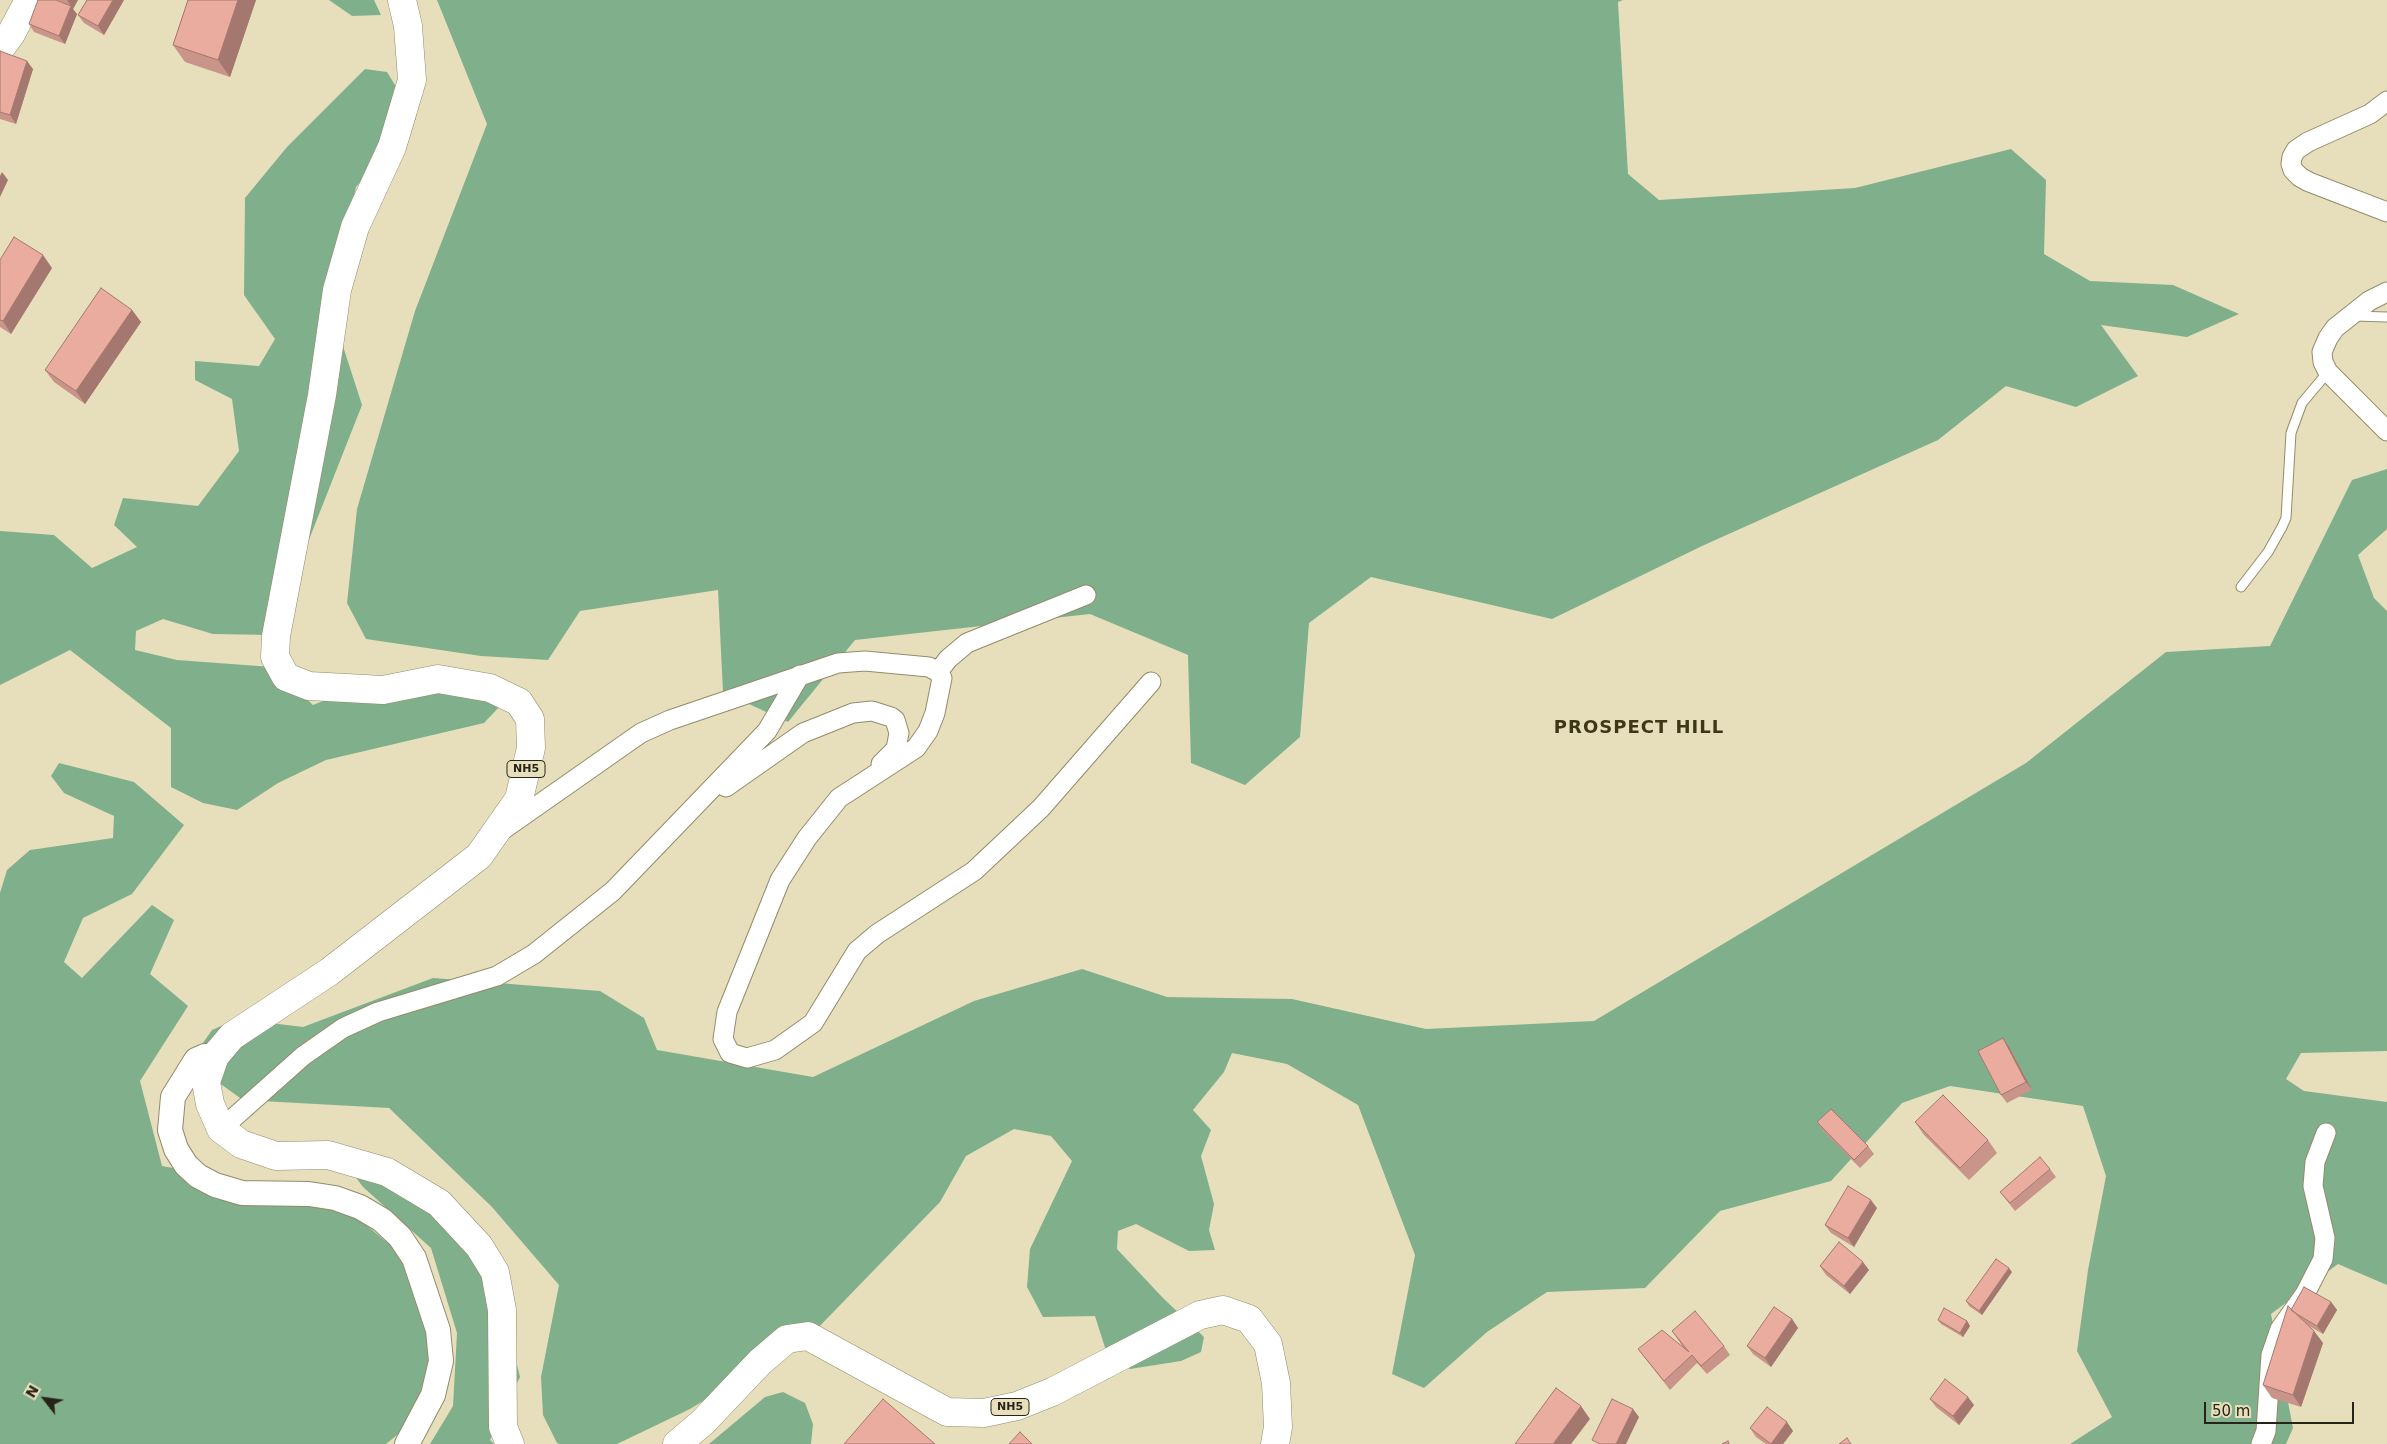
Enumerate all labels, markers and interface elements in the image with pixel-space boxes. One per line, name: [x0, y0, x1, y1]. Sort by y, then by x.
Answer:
district label: PROSPECT HILL: [1552, 717, 1726, 739]
road number: NH5: [507, 761, 545, 778]
north arrow: [20, 1374, 70, 1424]
text: N: [22, 1382, 42, 1401]
scale bar: [2207, 1392, 2357, 1424]
road number: NH5: [991, 1398, 1029, 1415]
text: 50 m: [2212, 1402, 2250, 1420]

